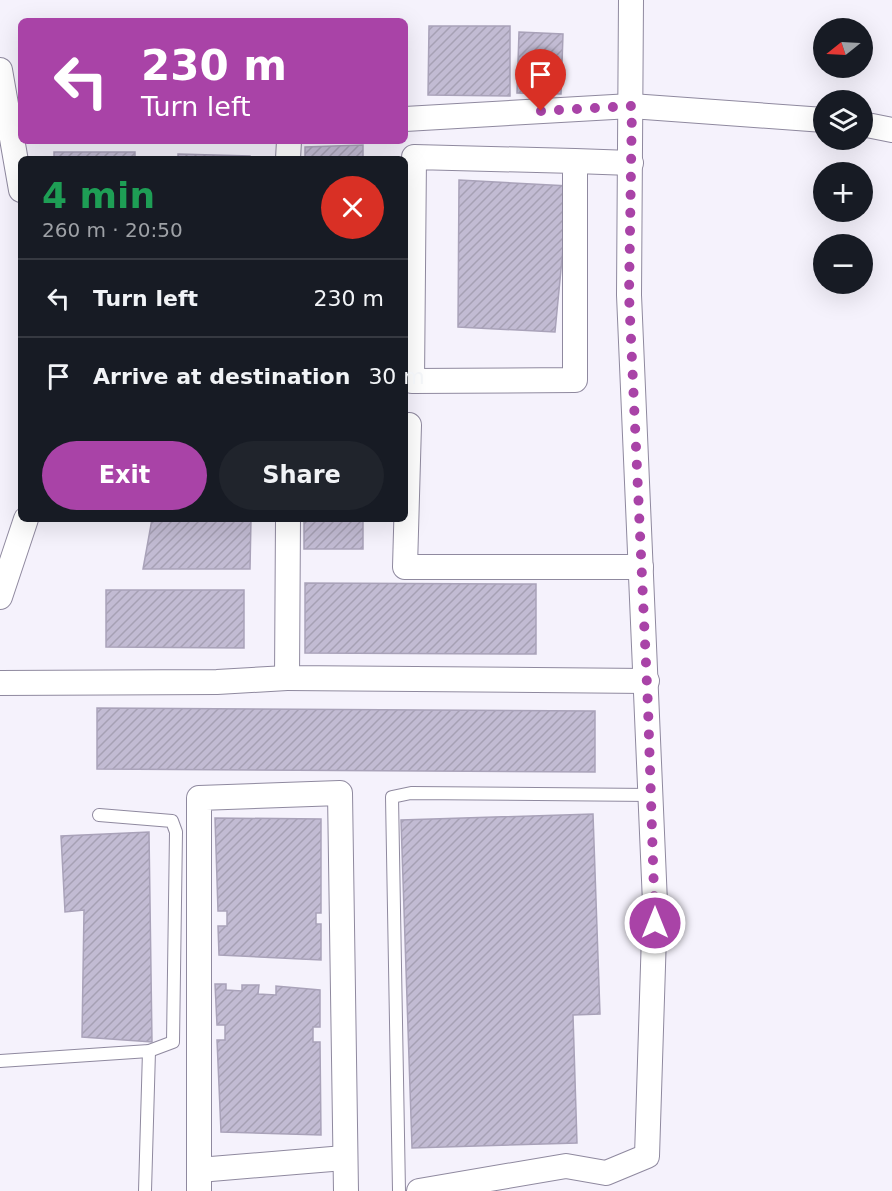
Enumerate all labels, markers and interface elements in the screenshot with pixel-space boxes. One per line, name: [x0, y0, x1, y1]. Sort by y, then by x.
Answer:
north arrow: [813, 18, 873, 78]
map controls: [813, 18, 873, 294]
text: 230 m: [141, 41, 287, 90]
icon: left: [42, 42, 120, 120]
pin: [515, 49, 566, 111]
icon: arrive: [524, 58, 557, 91]
button: layers: [813, 90, 873, 150]
text: Turn left: [141, 91, 251, 122]
button: +: [813, 162, 873, 222]
text: 4 min: [42, 175, 155, 216]
button: close: [321, 176, 384, 239]
text: 260 m · 20:50: [42, 218, 183, 242]
button: −: [813, 234, 873, 294]
icon: left: [42, 282, 75, 315]
text: Turn left: [93, 286, 198, 311]
text: 230 m: [314, 286, 384, 311]
icon: arrive: [42, 360, 75, 393]
text: Arrive at destination: [93, 364, 350, 389]
text: 30 m: [368, 364, 425, 389]
button: Exit: [42, 441, 207, 510]
button: Share: [219, 441, 384, 510]
position arrow: [623, 891, 687, 955]

